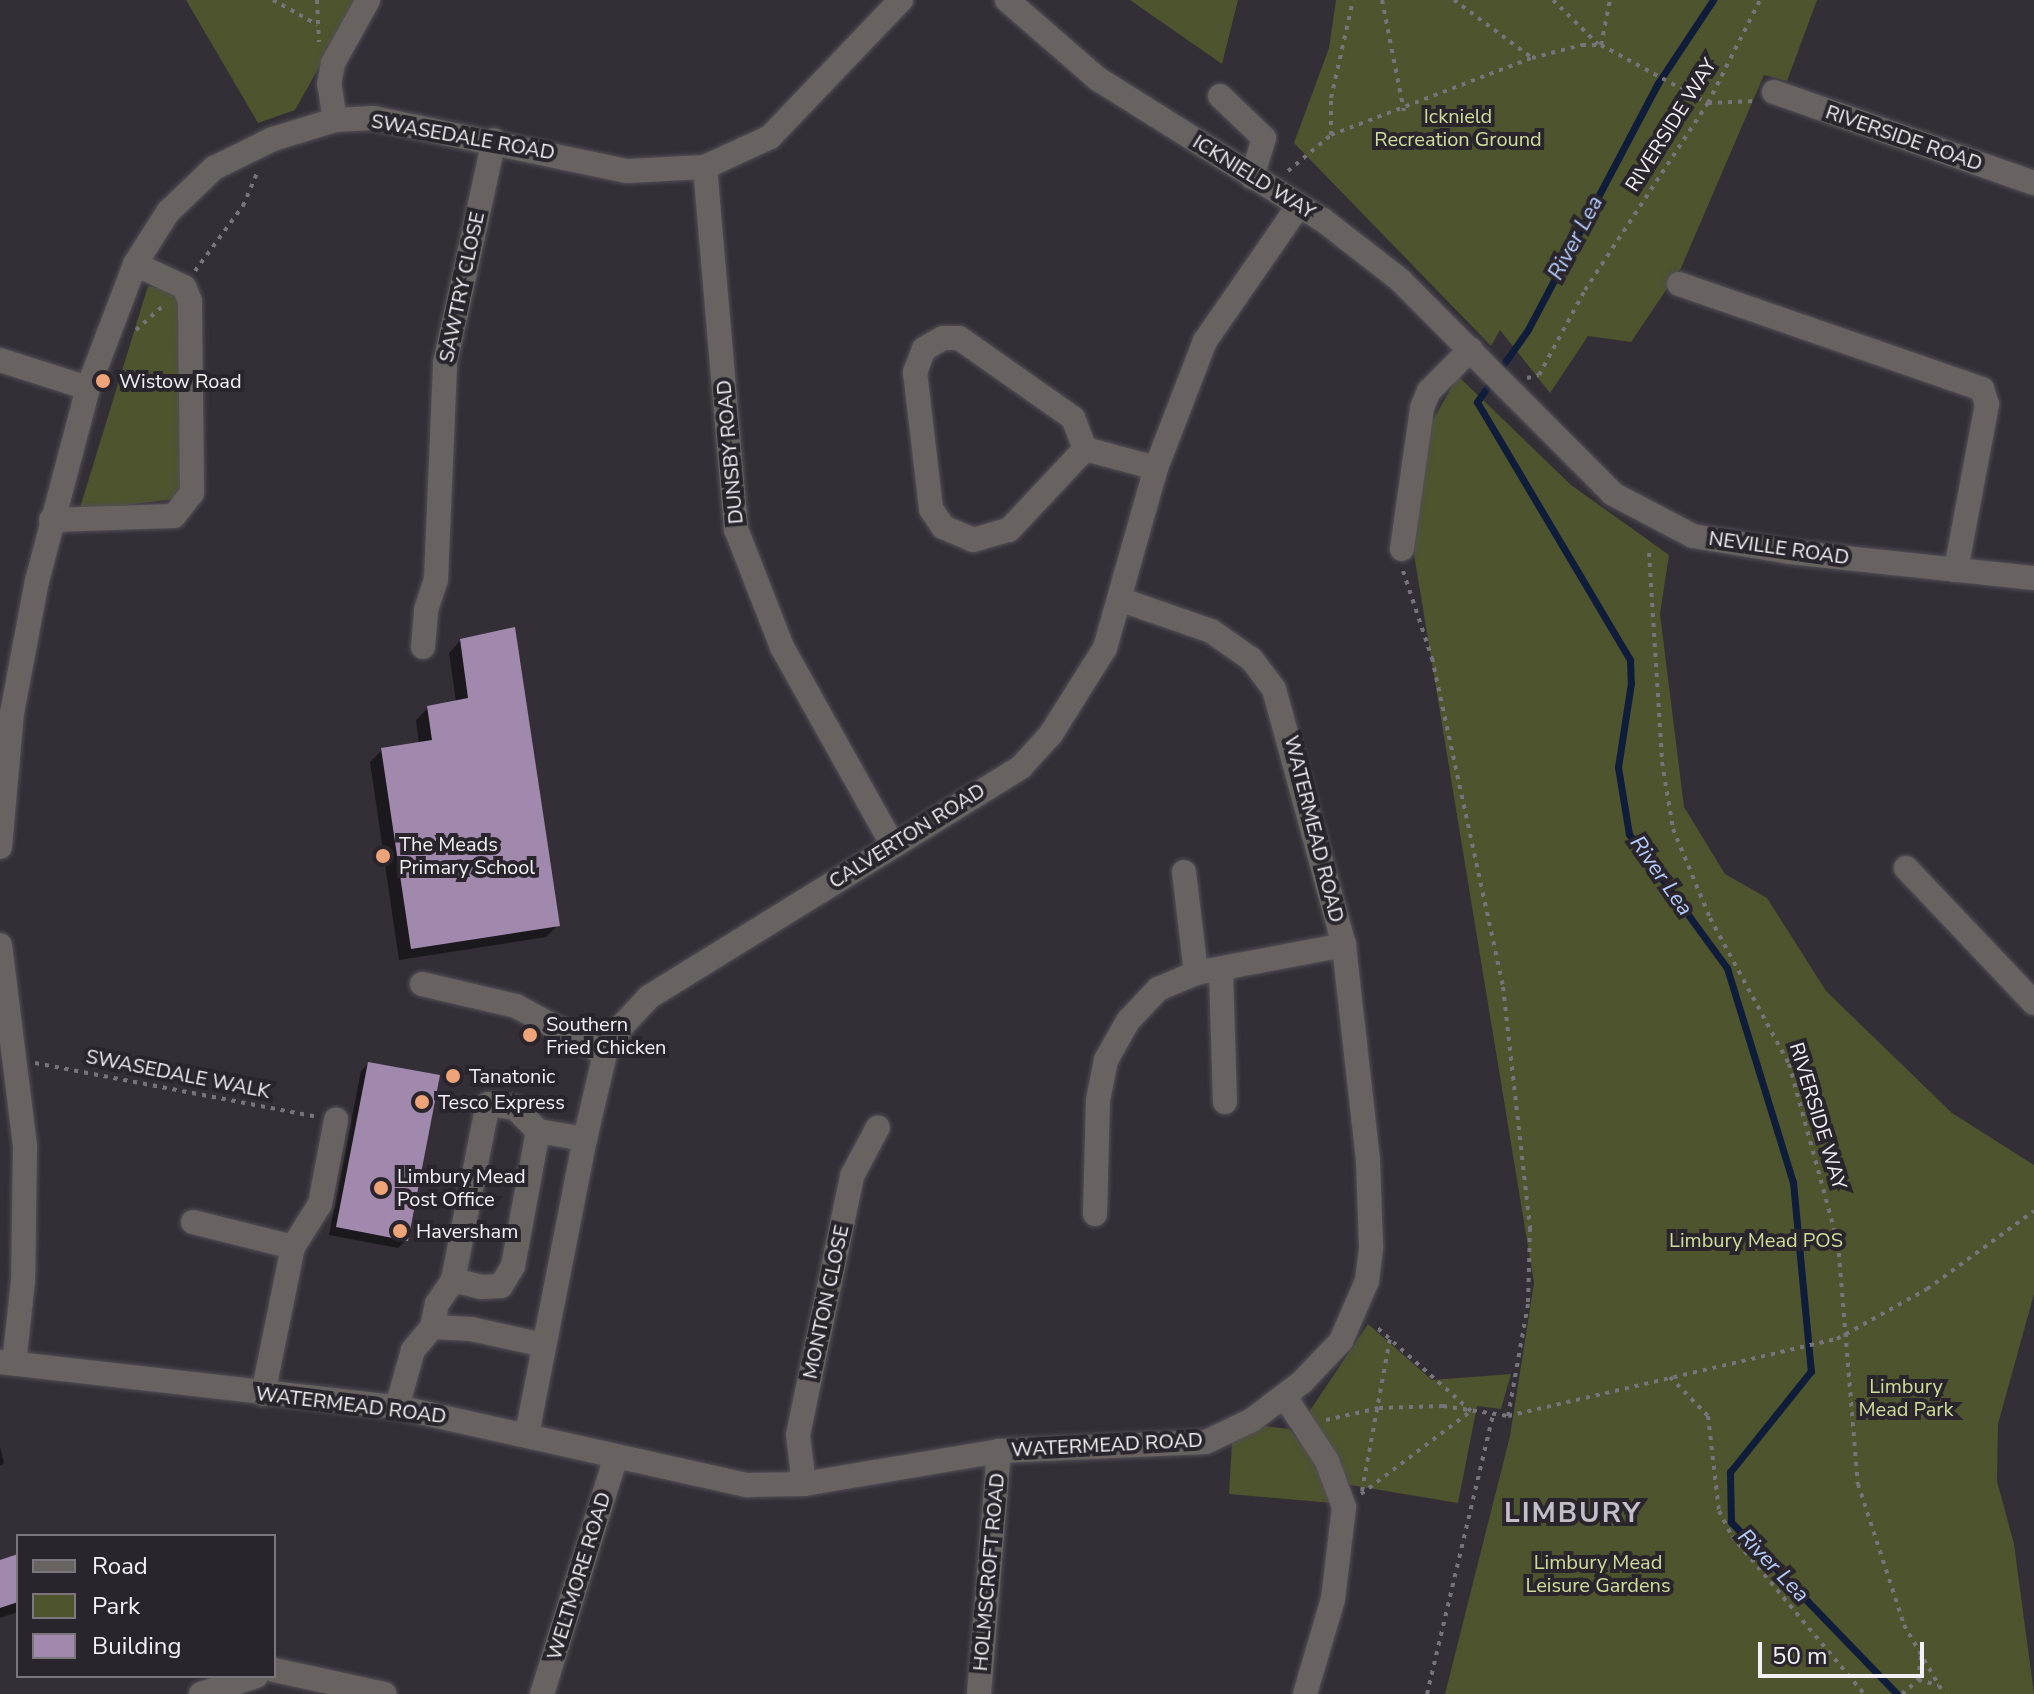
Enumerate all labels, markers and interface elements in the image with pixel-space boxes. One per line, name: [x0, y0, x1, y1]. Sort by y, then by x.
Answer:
street label: RIVERSIDE WAY: [1620, 54, 1722, 196]
street label: RIVERSIDE ROAD: [1822, 100, 1986, 176]
park label: Icknield Recreation Ground: [1374, 104, 1542, 151]
street label: SWASEDALE ROAD: [369, 109, 557, 165]
street label: ICKNIELD WAY: [1188, 130, 1320, 224]
water label: River Lea: [1543, 191, 1609, 285]
street label: SAWTRY CLOSE: [434, 210, 490, 364]
place label: Wistow Road: [119, 369, 242, 393]
marker: Wistow Road: [94, 372, 112, 390]
street label: DUNSBY ROAD: [712, 379, 748, 525]
street label: NEVILLE ROAD: [1707, 526, 1851, 570]
street label: WATERMEAD ROAD: [1279, 733, 1349, 925]
street label: CALVERTON ROAD: [825, 778, 989, 894]
water label: River Lea: [1624, 831, 1698, 921]
place label: The Meads Primary School: [399, 832, 535, 879]
marker: The Meads Primary School: [374, 847, 392, 865]
place label: Southern Fried Chicken: [546, 1012, 666, 1059]
marker: Southern Fried Chicken: [521, 1026, 539, 1044]
street label: RIVERSIDE WAY: [1784, 1040, 1852, 1192]
street label: SWASEDALE WALK: [84, 1044, 272, 1104]
place label: Tanatonic: [469, 1064, 555, 1088]
marker: Tanatonic: [444, 1067, 462, 1085]
place label: Tesco Express: [438, 1090, 565, 1114]
marker: Tesco Express: [413, 1093, 431, 1111]
place label: Limbury Mead Post Office: [397, 1164, 526, 1211]
marker: Limbury Mead Post Office: [372, 1179, 390, 1197]
place label: Haversham: [416, 1219, 518, 1243]
marker: Haversham: [391, 1222, 409, 1240]
street label: MONTON CLOSE: [798, 1223, 854, 1381]
park label: Limbury Mead POS: [1669, 1228, 1843, 1252]
park label: Limbury Mead Park: [1858, 1374, 1954, 1421]
street label: WATERMEAD ROAD: [254, 1381, 448, 1429]
street label: WATERMEAD ROAD: [1011, 1428, 1203, 1462]
street label: HOLMSCROFT ROAD: [968, 1472, 1010, 1672]
street label: WELTMORE ROAD: [542, 1489, 616, 1663]
district label: LIMBURY: [1504, 1496, 1642, 1530]
water label: River Lea: [1732, 1524, 1814, 1608]
legend: [16, 1534, 276, 1678]
text: Road: [92, 1550, 148, 1582]
park label: Limbury Mead Leisure Gardens: [1525, 1551, 1671, 1598]
text: Park: [92, 1590, 140, 1622]
scale bar: [1762, 1626, 1928, 1676]
text: Building: [92, 1630, 182, 1662]
text: 50 m: [1772, 1640, 1828, 1672]

